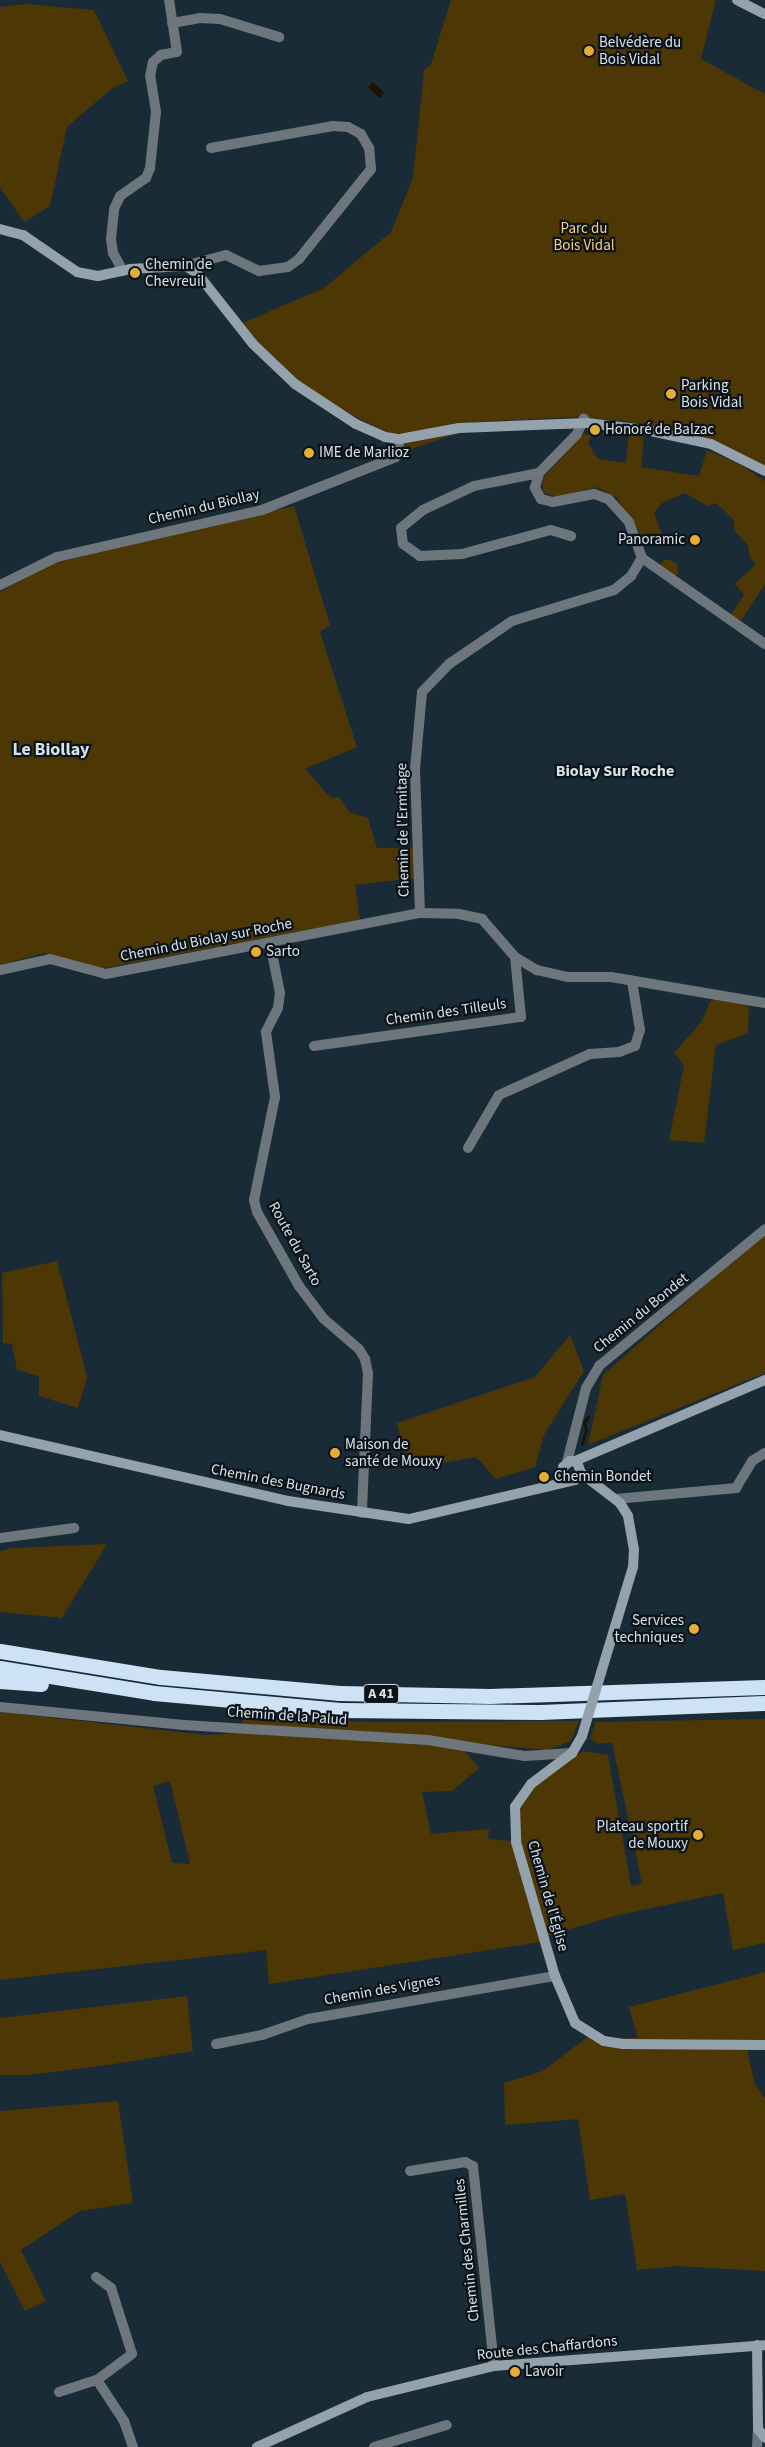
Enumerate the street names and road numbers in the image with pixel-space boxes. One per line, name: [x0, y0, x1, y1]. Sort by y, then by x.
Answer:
street label: Chemin du Biollay: [147, 485, 261, 529]
street label: Chemin de l'Ermitage: [393, 763, 413, 897]
street label: Chemin du Biolay sur Roche: [119, 915, 293, 965]
street label: Chemin des Tilleuls: [385, 995, 507, 1029]
street label: Route du Sarto: [265, 1199, 325, 1289]
street label: Chemin du Bondet: [590, 1269, 692, 1357]
street label: Chemin des Bugnards: [209, 1460, 347, 1504]
road number: A 41: [362, 1682, 400, 1706]
street label: Chemin de la Palud: [226, 1703, 348, 1729]
street label: Chemin de l'Église: [524, 1838, 572, 1954]
street label: Chemin des Vignes: [323, 1971, 441, 2009]
street label: Chemin des Charmilles: [451, 2178, 483, 2322]
street label: Route des Chaffardons: [476, 2332, 618, 2364]

